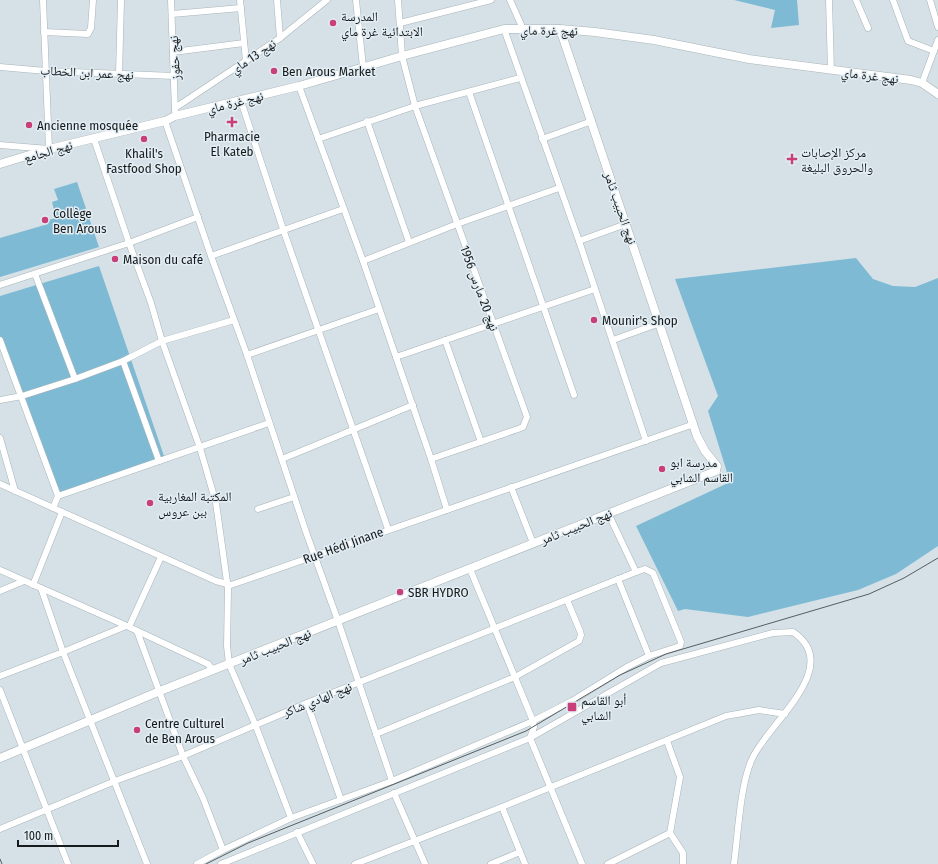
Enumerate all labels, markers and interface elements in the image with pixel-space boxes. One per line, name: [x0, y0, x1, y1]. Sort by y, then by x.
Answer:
place label: المدرسة الابتدائية غرة ماي: [341, 9, 423, 42]
marker: المدرسة الابتدائية غرة ماي: [328, 18, 338, 28]
street label: نهج غرة ماي: [520, 22, 578, 42]
street label: نهج حفوز: [166, 35, 185, 82]
street label: نهج 13 ماي: [228, 36, 281, 80]
street label: نهج عمر ابن الخطاب: [40, 63, 134, 84]
place label: Ben Arous Market: [282, 64, 376, 79]
street label: نهج غرة ماي: [840, 65, 899, 90]
marker: Ben Arous Market: [269, 66, 279, 76]
street label: نهج غرة ماي: [205, 88, 266, 120]
marker: Pharmacie El Kateb: [227, 117, 237, 127]
place label: Ancienne mosquée: [37, 118, 138, 133]
marker: Ancienne mosquée: [24, 120, 34, 130]
place label: Pharmacie El Kateb: [204, 129, 260, 159]
marker: Khalil's Fastfood Shop: [139, 134, 149, 144]
street label: نهج الجامع: [22, 137, 75, 168]
place label: مركز الإصابات والحروق البليغة: [801, 145, 873, 176]
place label: Khalil's Fastfood Shop: [106, 146, 182, 176]
marker: مركز الإصابات والحروق البليغة: [786, 153, 798, 165]
street label: نهج الحبيب ثامر: [599, 169, 640, 247]
place label: Collège Ben Arous: [53, 206, 107, 236]
marker: Collège Ben Arous: [40, 215, 50, 225]
street label: نهج 20 مارس 1956: [455, 243, 502, 334]
place label: Maison du café: [123, 252, 203, 267]
marker: Maison du café: [110, 254, 120, 264]
place label: Mounir's Shop: [602, 313, 678, 328]
marker: Mounir's Shop: [589, 315, 599, 325]
place label: مدرسة ابو القاسم الشابي: [670, 455, 733, 488]
marker: مدرسة ابو القاسم الشابي: [657, 464, 667, 474]
place label: المكتبة المغاربية ببن عروس: [158, 489, 232, 520]
marker: المكتبة المغاربية ببن عروس: [145, 498, 155, 508]
street label: نهج الحبيب ثامر: [537, 505, 615, 550]
street label: Rue Hédi Jinane: [301, 524, 385, 567]
place label: SBR HYDRO: [408, 585, 469, 600]
marker: SBR HYDRO: [395, 587, 405, 597]
street label: نهج الحبيب ثامر: [236, 625, 314, 670]
street label: نهج الهادي شاكر: [279, 679, 355, 724]
place label: أبو القاسم الشابي: [581, 693, 626, 726]
marker: أبو القاسم الشابي: [566, 701, 578, 713]
place label: Centre Culturel de Ben Arous: [145, 716, 225, 746]
marker: Centre Culturel de Ben Arous: [132, 725, 142, 735]
scale bar: [18, 822, 118, 848]
text: 100 m: [24, 829, 53, 843]

